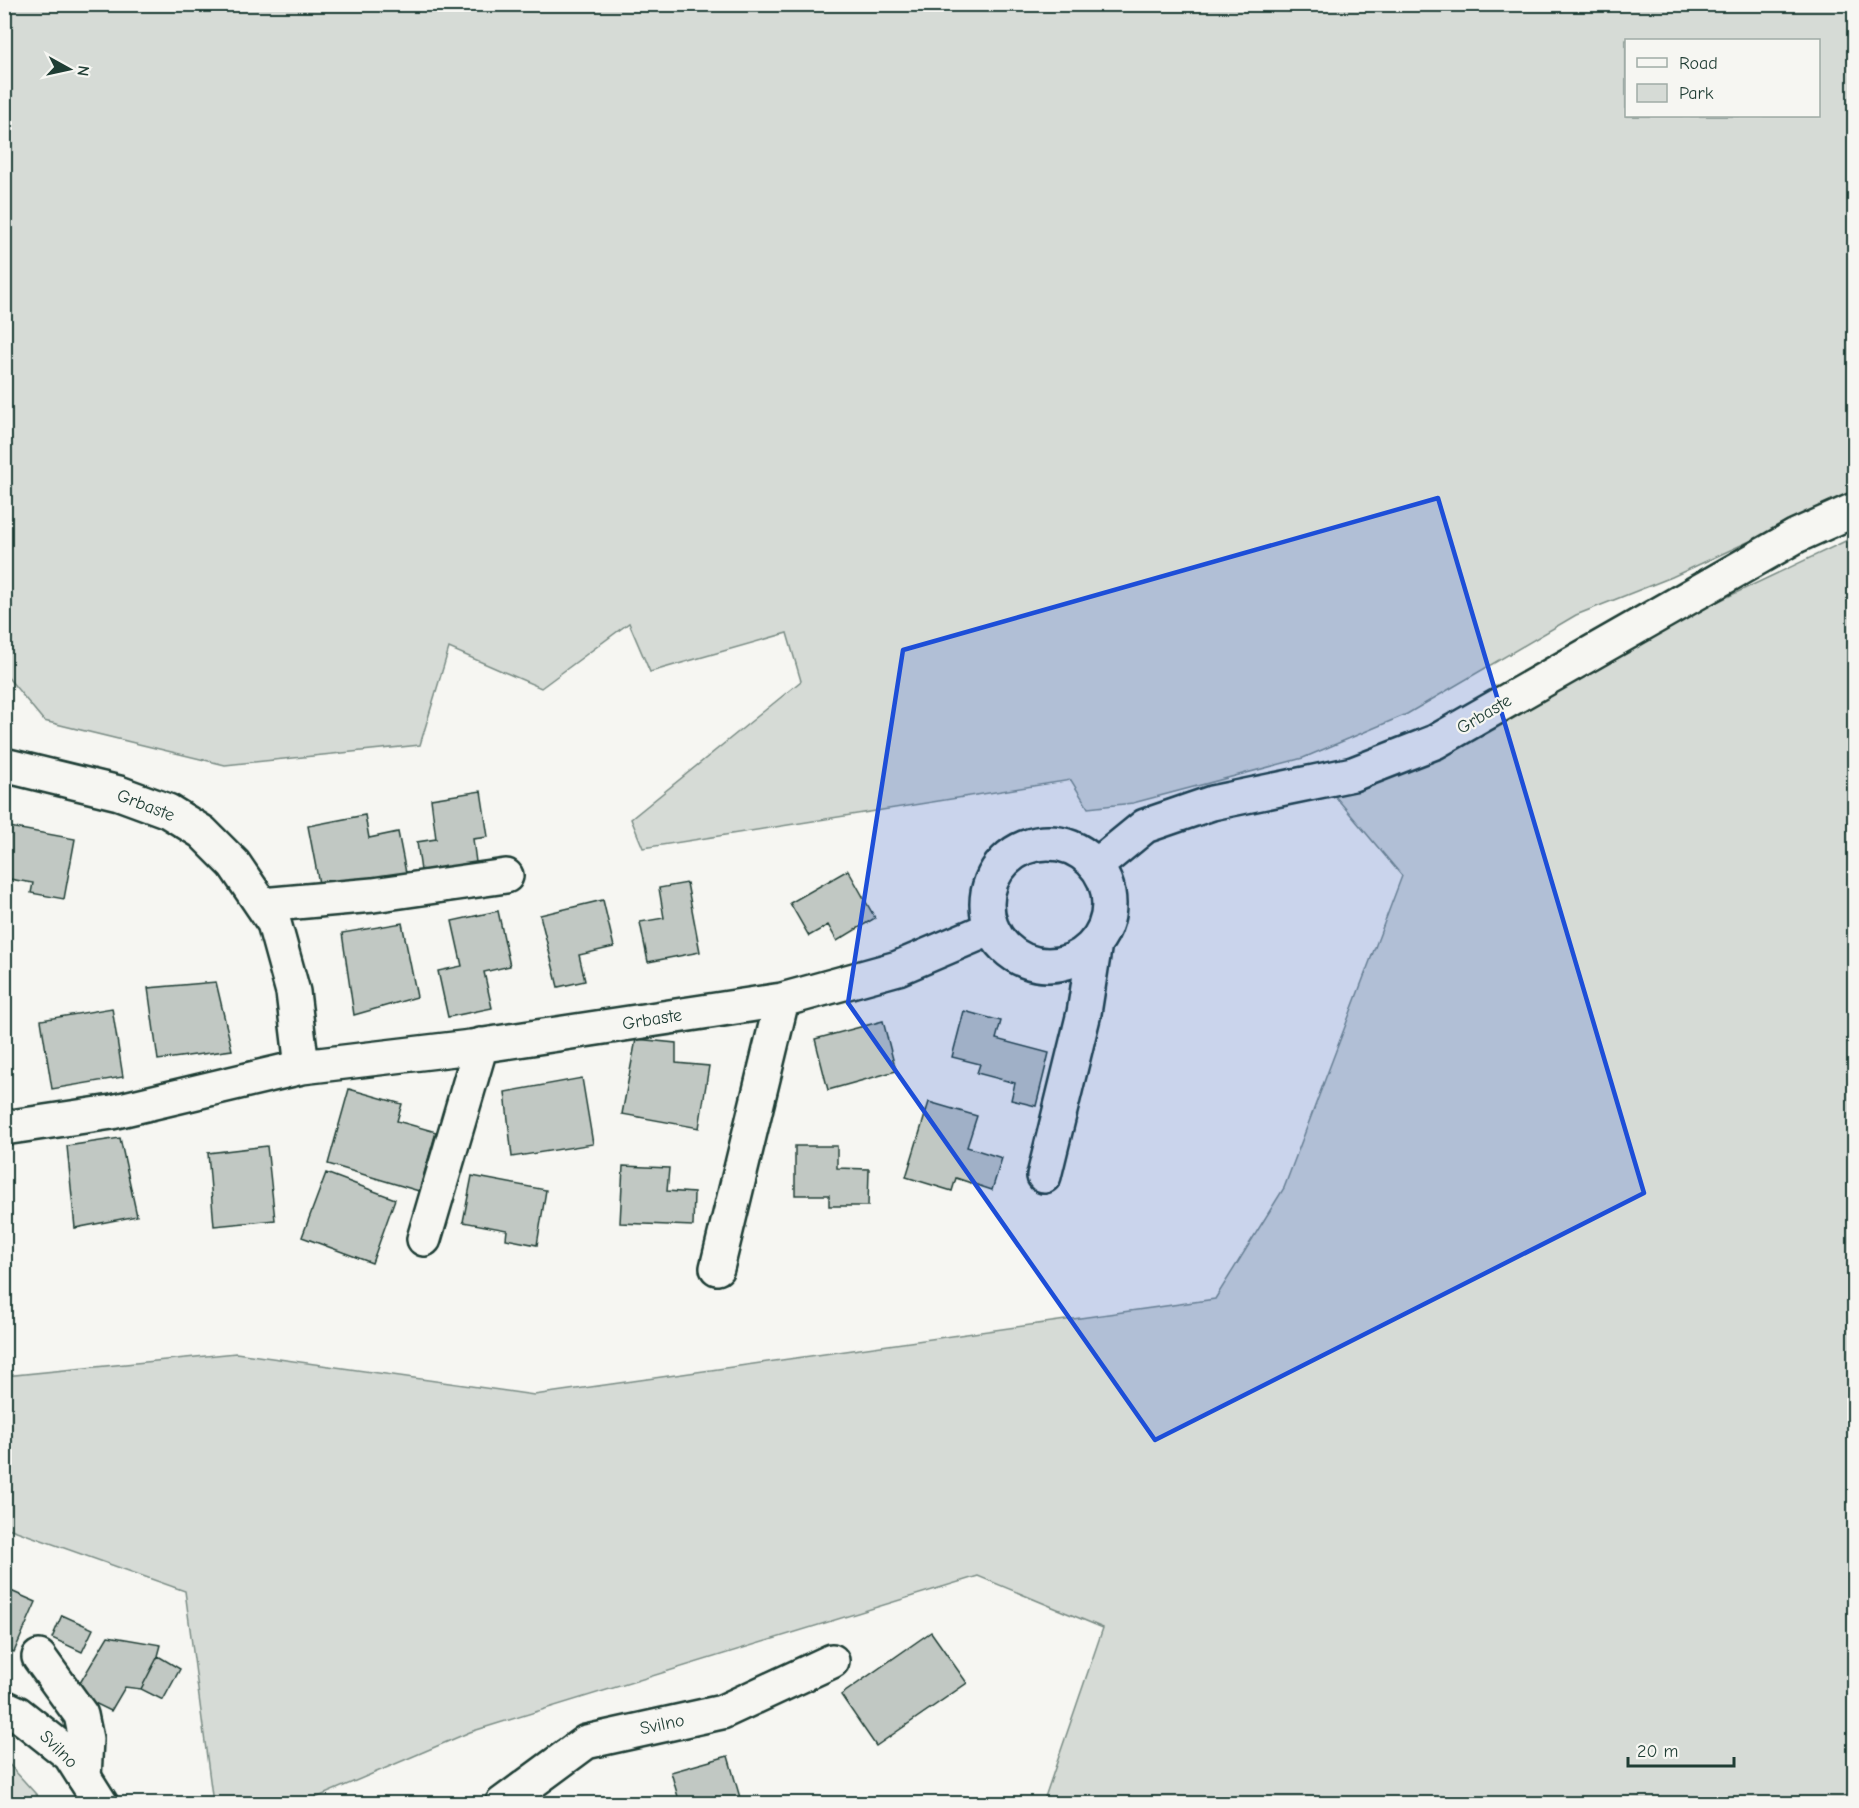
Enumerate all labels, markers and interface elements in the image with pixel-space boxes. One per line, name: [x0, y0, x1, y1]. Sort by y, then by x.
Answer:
north arrow: [39, 39, 99, 99]
legend: [1625, 39, 1820, 117]
text: Road: [1679, 53, 1718, 74]
text: N: [73, 65, 93, 77]
text: Park: [1679, 83, 1714, 104]
street label: Grbaste: [1453, 690, 1515, 739]
street label: Grbaste: [114, 785, 178, 826]
street label: Grbaste: [621, 1004, 683, 1035]
street label: Svilno: [638, 1710, 686, 1739]
street label: Svilno: [35, 1726, 82, 1773]
scale bar: [1628, 1730, 1734, 1768]
text: 20 m: [1637, 1741, 1678, 1762]

